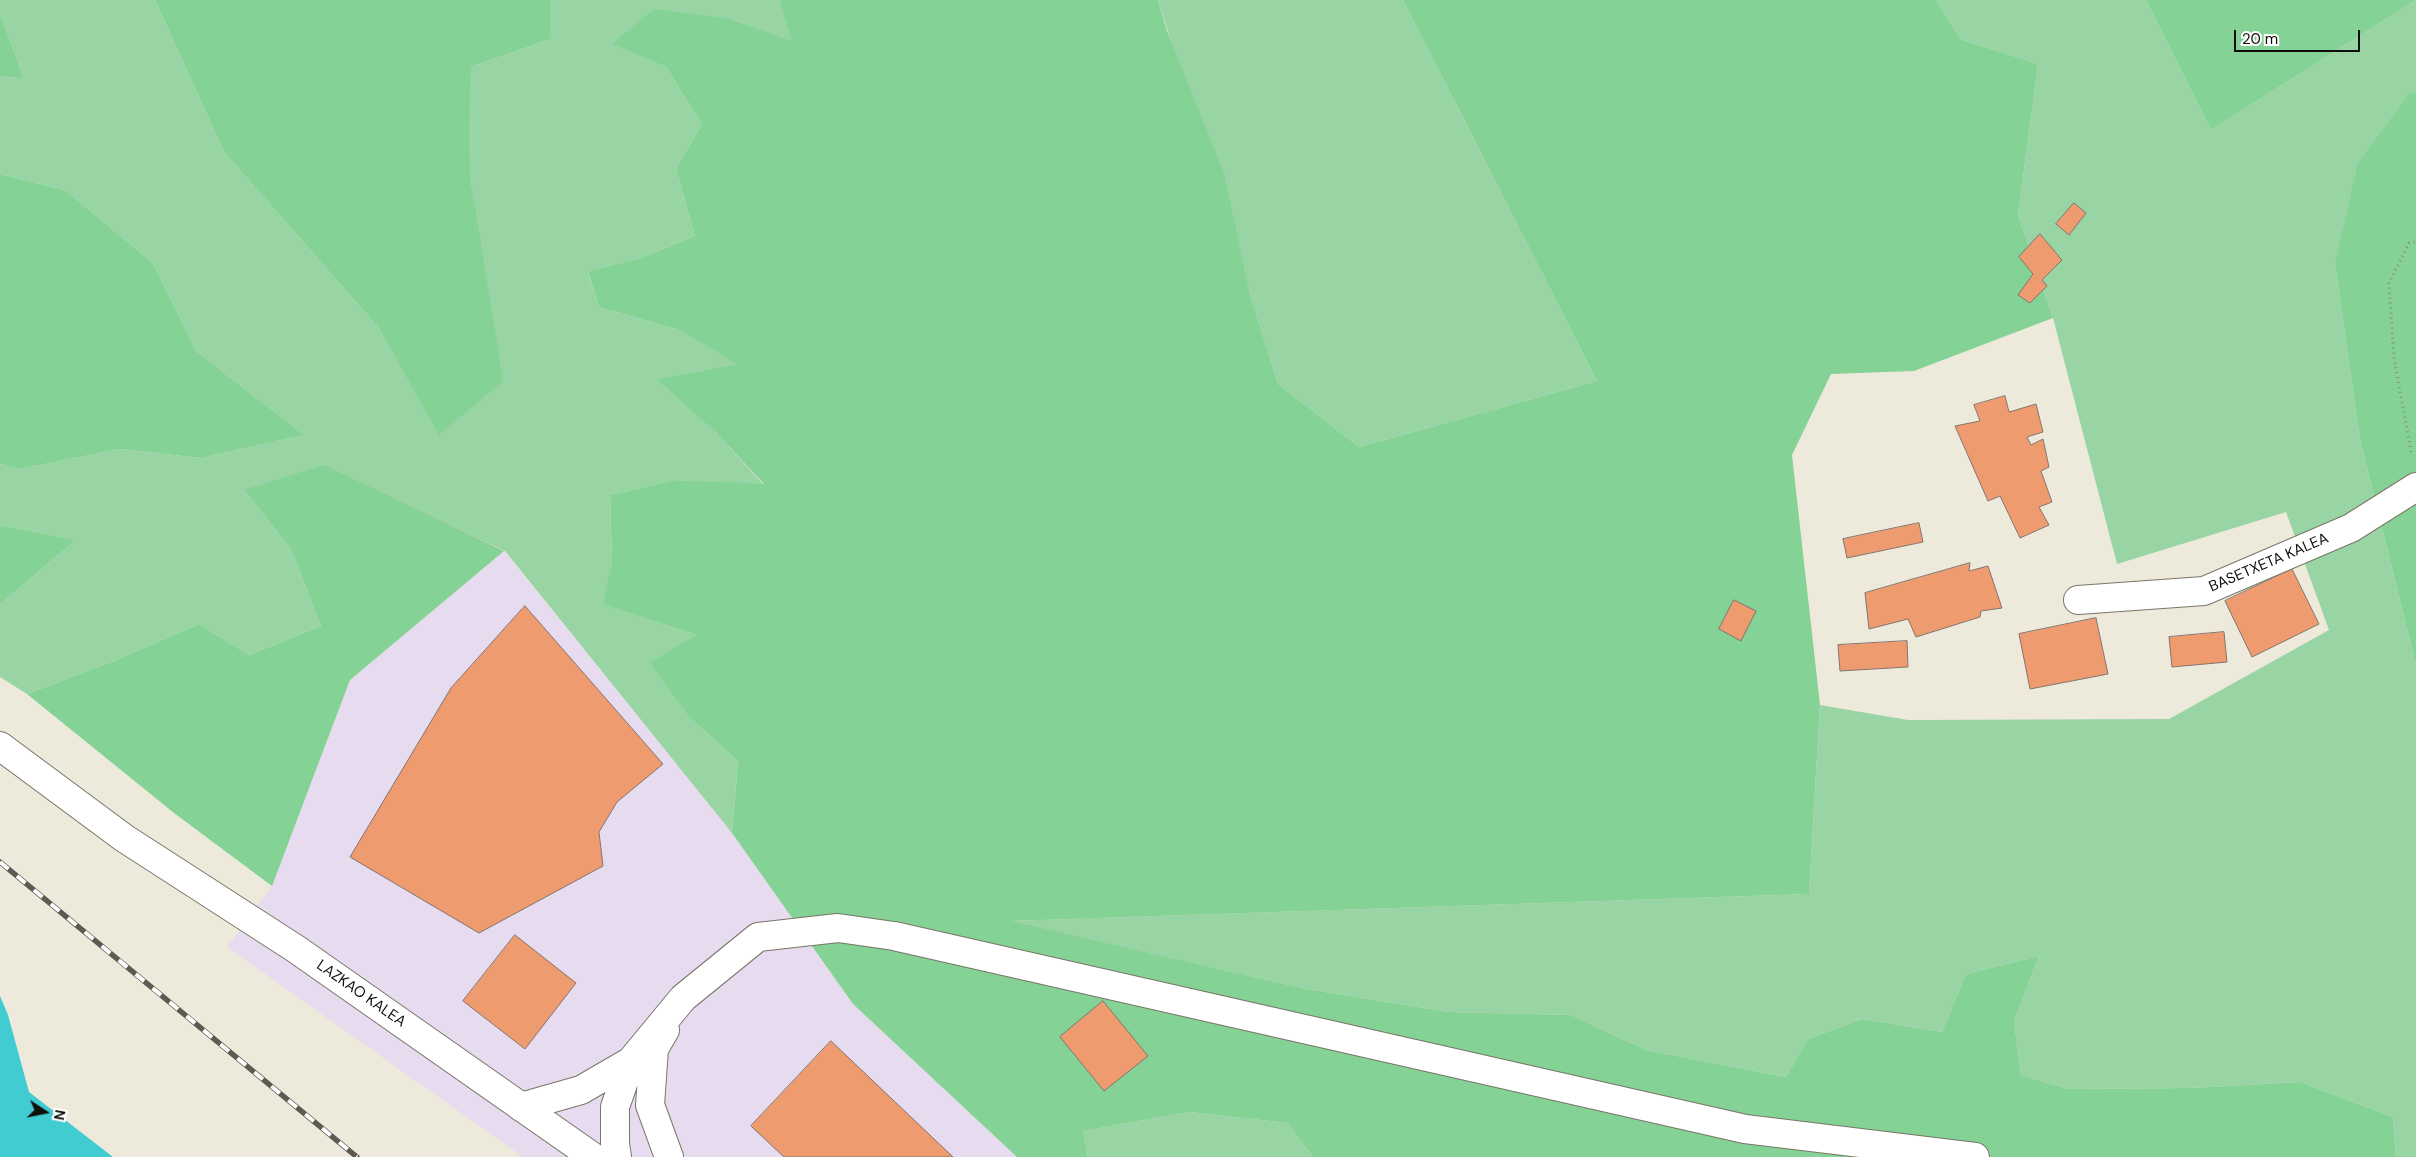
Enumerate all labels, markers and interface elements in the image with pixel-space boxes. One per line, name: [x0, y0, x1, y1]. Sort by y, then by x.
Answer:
scale bar: [2236, 20, 2362, 52]
text: 20 m: [2242, 29, 2278, 49]
street label: BASETXETA KALEA: [2206, 530, 2332, 596]
street label: LAZKAO KALEA: [313, 957, 409, 1031]
north arrow: [20, 1087, 70, 1137]
text: N: [50, 1108, 70, 1122]

